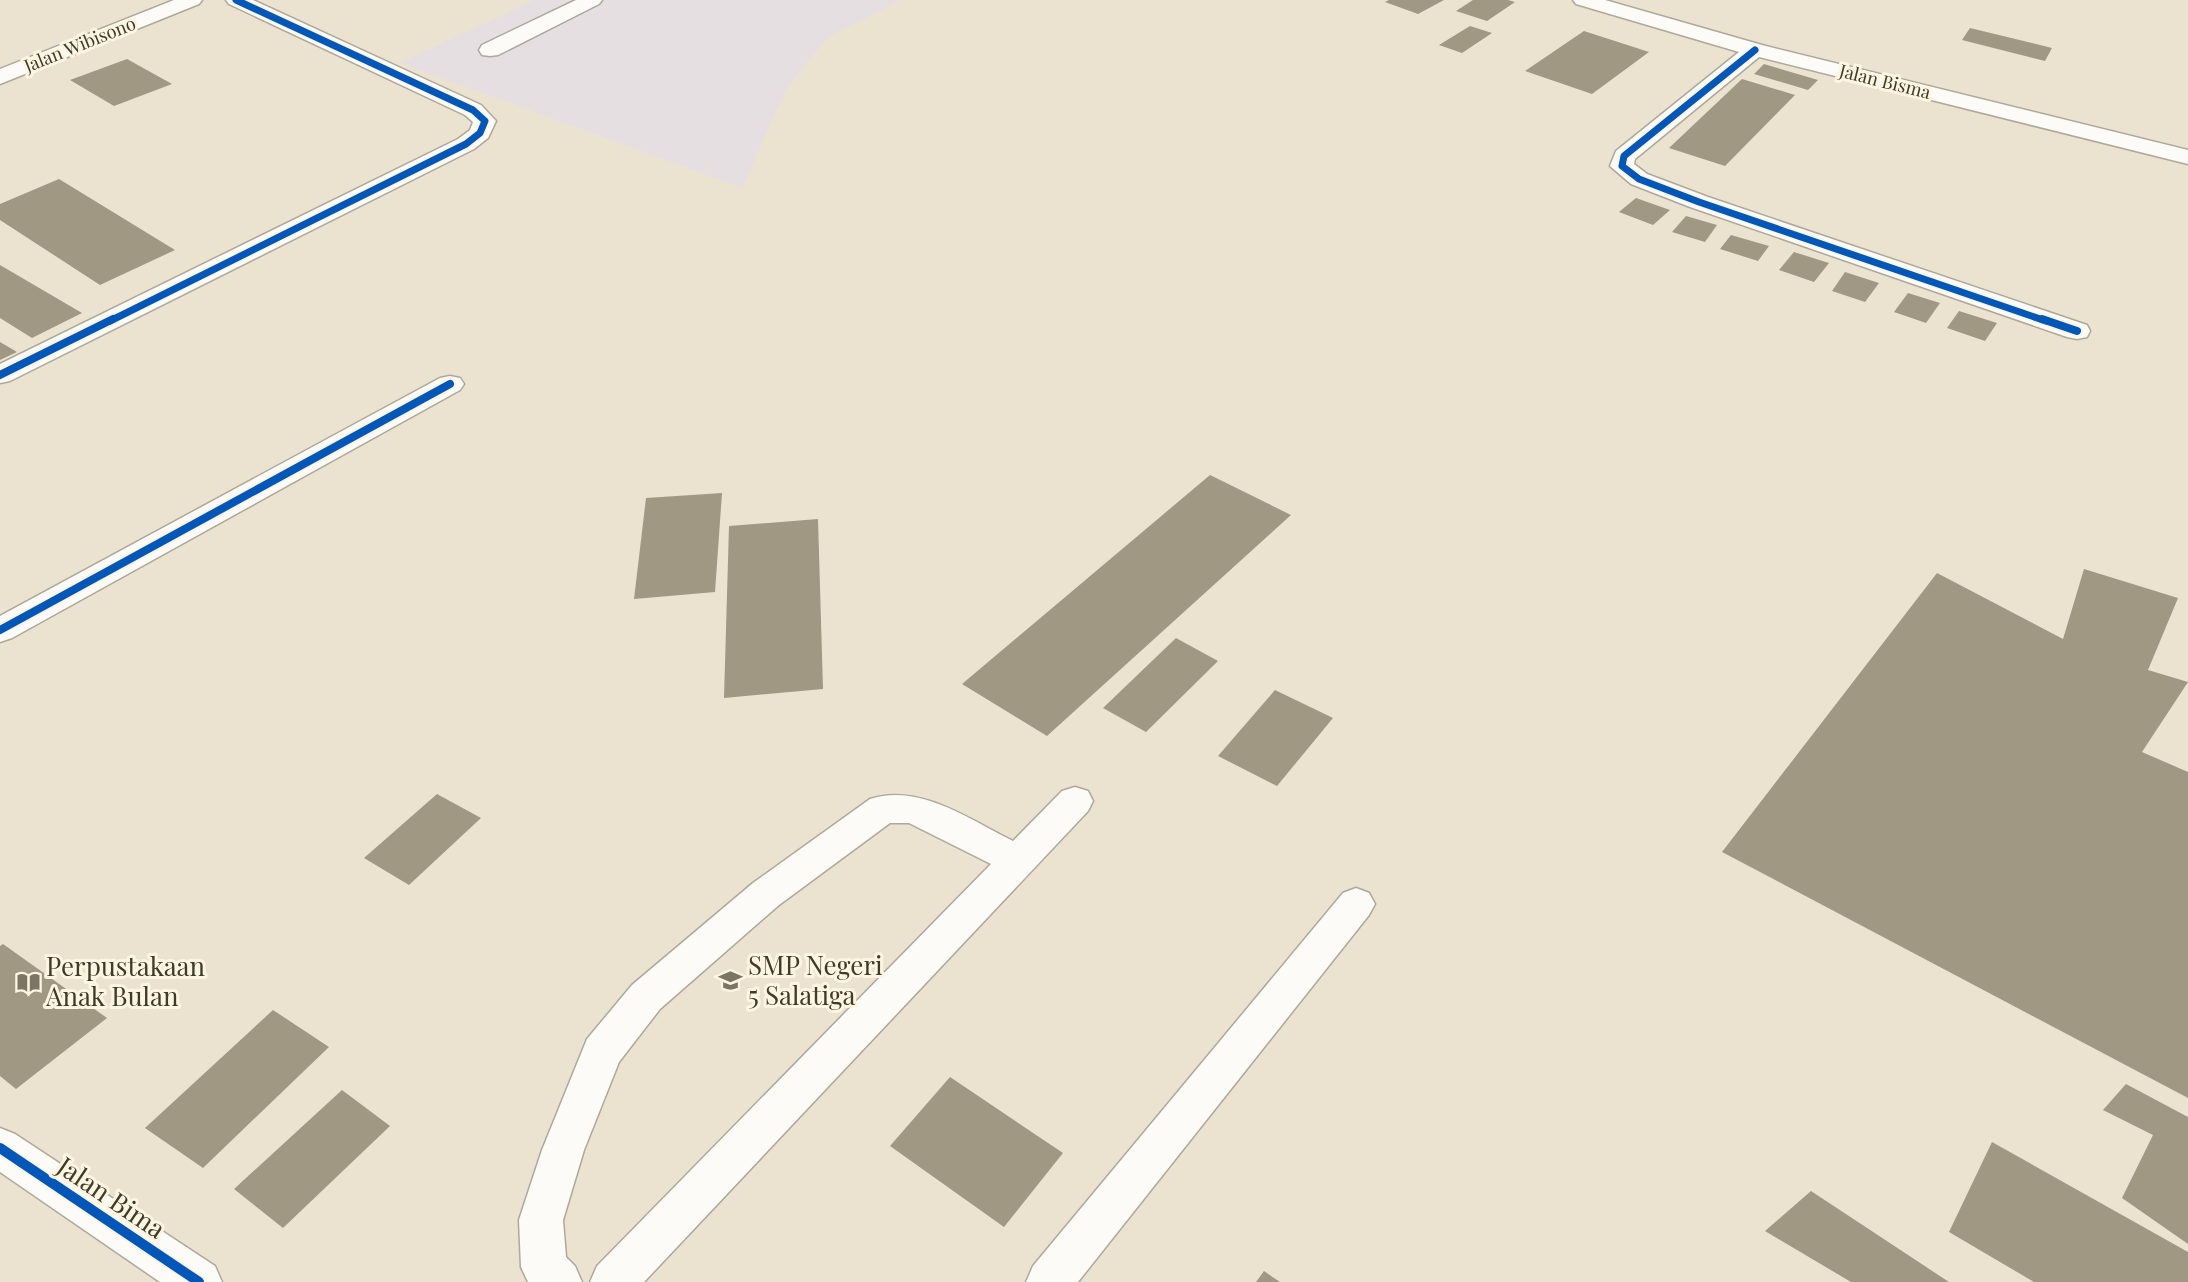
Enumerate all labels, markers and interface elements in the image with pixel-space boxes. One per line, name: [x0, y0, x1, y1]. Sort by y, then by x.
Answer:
street label: Jalan Wibisono: [19, 11, 139, 78]
street label: Jalan Bisma: [1836, 58, 1933, 104]
place label: SMP Negeri 5 Salatiga: [748, 947, 883, 1012]
place label: Perpustakaan Anak Bulan: [45, 948, 206, 1013]
school or university icon: SMP Negeri 5 Salatiga: [717, 968, 743, 994]
library icon: Perpustakaan Anak Bulan: [15, 969, 41, 995]
street label: Jalan Bima: [50, 1147, 173, 1246]

